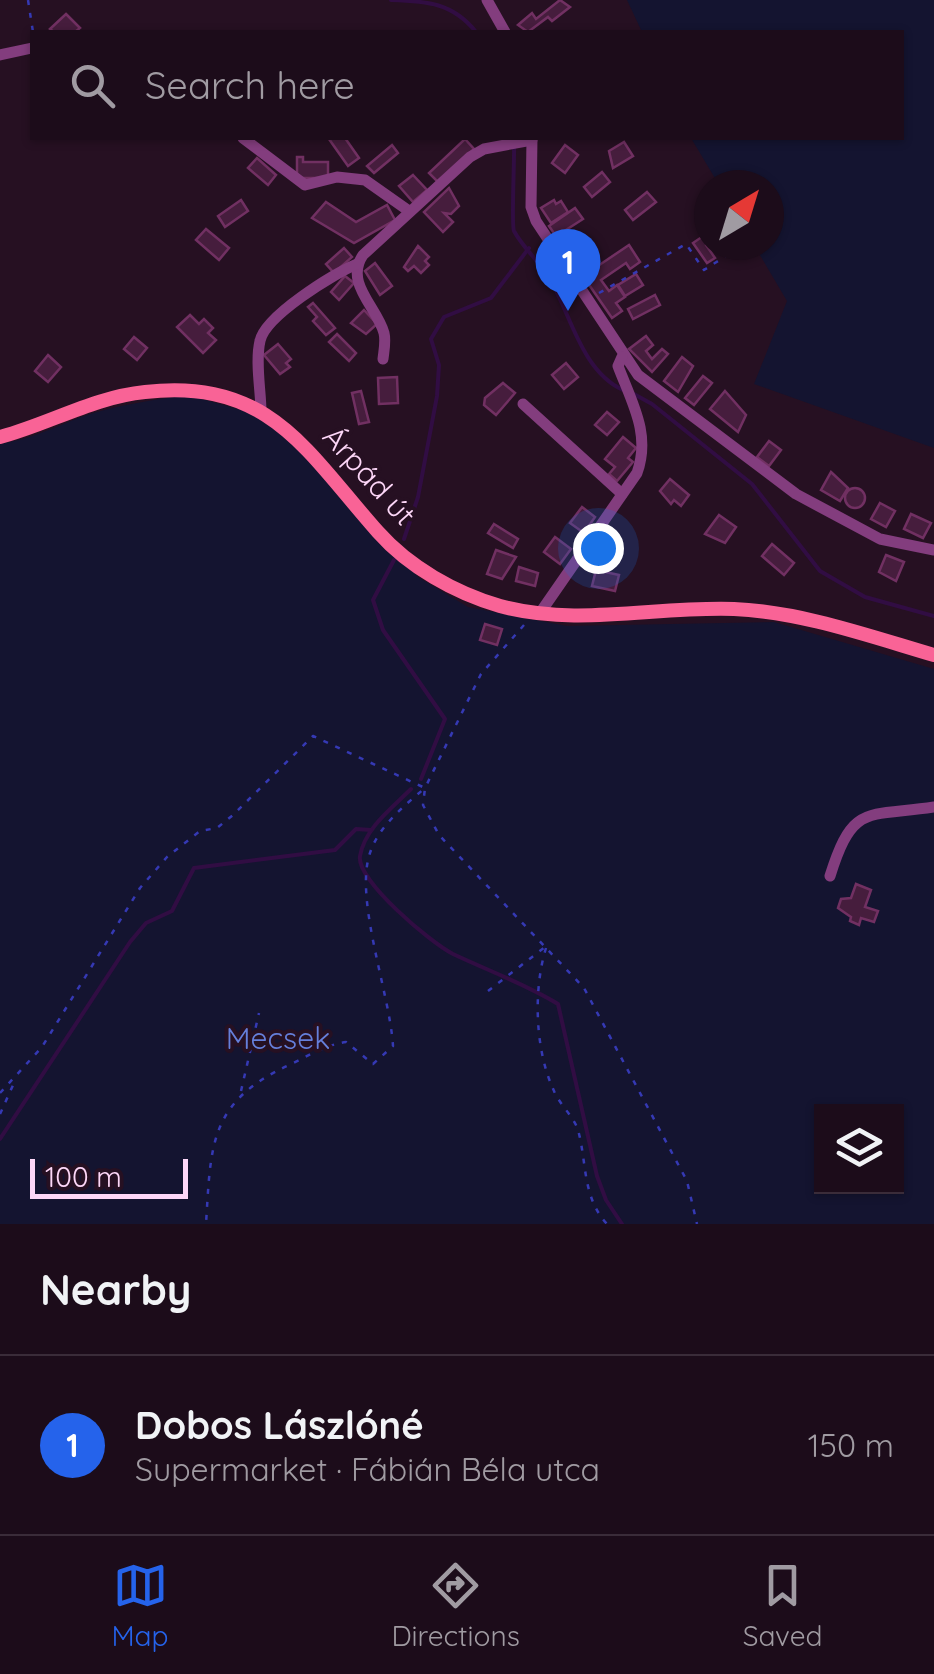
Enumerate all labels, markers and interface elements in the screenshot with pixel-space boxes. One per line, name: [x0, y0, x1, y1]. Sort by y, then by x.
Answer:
search box: [30, 30, 904, 140]
icon: search: [65, 58, 120, 113]
text: Search here: [145, 61, 355, 109]
north arrow: [694, 170, 784, 260]
pin: 1: [536, 228, 600, 311]
street label: Árpád út: [315, 418, 424, 533]
your location: [573, 523, 624, 574]
park label: Mecsek: [226, 1019, 330, 1057]
map controls: [814, 1104, 904, 1194]
button: layers: [814, 1104, 904, 1194]
scale bar: [30, 1154, 188, 1198]
text: 100 m: [45, 1159, 122, 1194]
text: Nearby: [40, 1263, 191, 1316]
text: Dobos Lászlóné: [135, 1401, 424, 1449]
text: 1: [66, 1425, 79, 1465]
text: 150 m: [808, 1425, 894, 1465]
text: Supermarket · Fábián Béla utca: [135, 1449, 600, 1489]
tab: Map: [111, 1558, 169, 1653]
tab: Directions: [391, 1558, 520, 1653]
tab: Saved: [743, 1558, 823, 1653]

